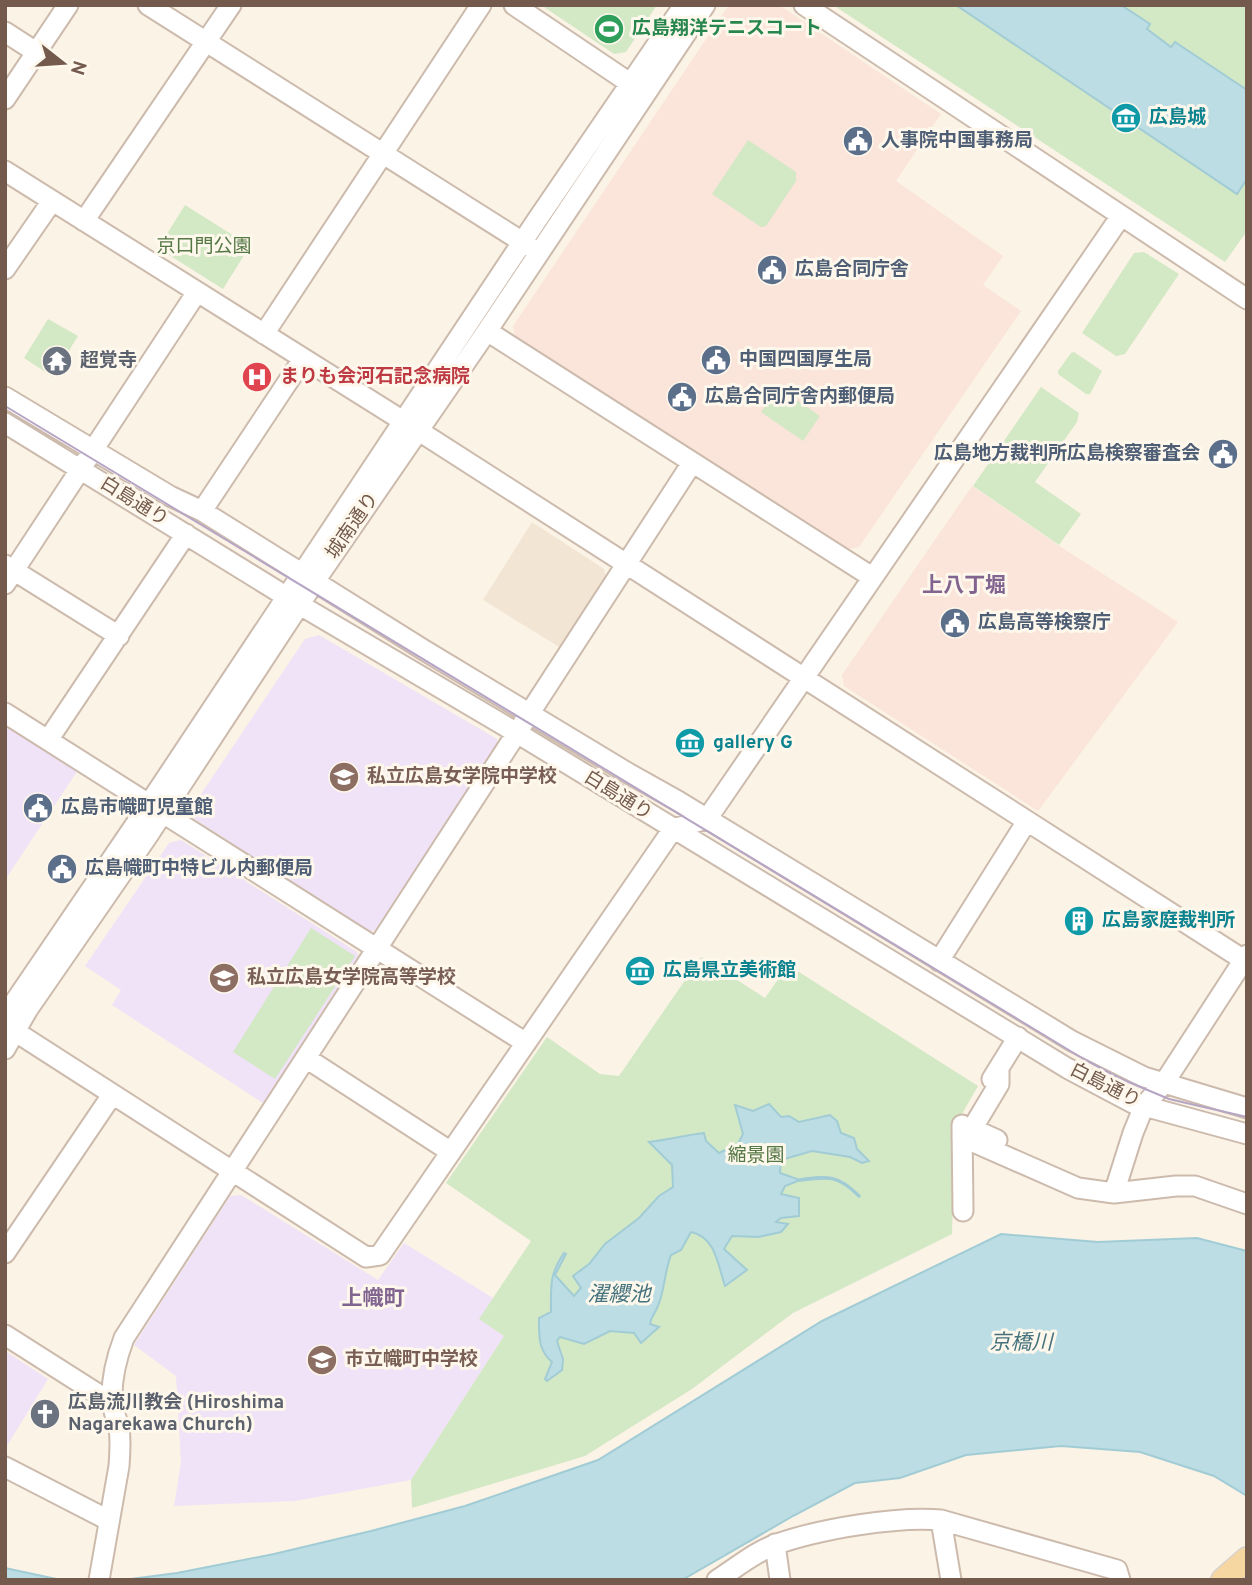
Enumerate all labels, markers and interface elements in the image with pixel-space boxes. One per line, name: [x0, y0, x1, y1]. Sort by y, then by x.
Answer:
sports icon: 広島翔洋テニスコート: [592, 12, 626, 46]
place label: 広島翔洋テニスコート: [632, 17, 822, 41]
north arrow: [28, 28, 98, 98]
text: N: [64, 57, 91, 77]
museum icon: 広島城: [1109, 101, 1143, 135]
place label: 広島城: [1149, 106, 1206, 130]
public building icon: 人事院中国事務局: [841, 124, 875, 158]
place label: 人事院中国事務局: [881, 129, 1033, 153]
park label: 京口門公園: [156, 235, 252, 259]
public building icon: 広島合同庁舎: [755, 253, 789, 287]
place label: 広島合同庁舎: [795, 258, 909, 282]
public building icon: 中国四国厚生局: [699, 343, 733, 377]
temple icon: 超覚寺: [40, 344, 74, 378]
place label: 中国四国厚生局: [739, 348, 872, 372]
place label: 超覚寺: [80, 349, 137, 373]
hospital icon: まりも会河石記念病院: [240, 360, 274, 394]
place label: まりも会河石記念病院: [280, 365, 470, 389]
public building icon: 広島合同庁舎内郵便局: [665, 380, 699, 414]
place label: 広島合同庁舎内郵便局: [705, 385, 895, 409]
public building icon: 広島地方裁判所広島検察審査会: [1206, 437, 1240, 471]
place label: 広島地方裁判所広島検察審査会: [934, 442, 1200, 466]
street label: 白島通り: [95, 472, 173, 532]
street label: 城南通り: [321, 488, 385, 564]
district label: 上八丁堀: [922, 573, 1006, 600]
public building icon: 広島高等検察庁: [938, 606, 972, 640]
place label: 広島高等検察庁: [978, 611, 1111, 635]
museum icon: gallery G: [673, 726, 707, 760]
place label: gallery G: [713, 731, 793, 755]
school or university icon: 私立広島女学院中学校: [327, 760, 361, 794]
place label: 私立広島女学院中学校: [367, 765, 557, 789]
street label: 白島通り: [579, 766, 657, 826]
public building icon: 広島市幟町児童館: [21, 791, 55, 825]
place label: 広島市幟町児童館: [61, 796, 213, 820]
public building icon: 広島幟町中特ビル内郵便局: [45, 852, 79, 886]
place label: 広島幟町中特ビル内郵便局: [85, 857, 313, 881]
building icon: 広島家庭裁判所: [1062, 904, 1096, 938]
place label: 広島家庭裁判所: [1102, 909, 1235, 933]
museum icon: 広島県立美術館: [623, 954, 657, 988]
place label: 広島県立美術館: [663, 959, 796, 983]
school or university icon: 私立広島女学院高等学校: [207, 961, 241, 995]
place label: 私立広島女学院高等学校: [247, 966, 456, 990]
street label: 白島通り: [1066, 1058, 1144, 1114]
park label: 縮景園: [727, 1144, 785, 1168]
water label: 濯纓池: [588, 1282, 652, 1309]
district label: 上幟町: [342, 1286, 405, 1313]
water label: 京橋川: [990, 1330, 1054, 1357]
school or university icon: 市立幟町中学校: [305, 1343, 339, 1377]
place label: 市立幟町中学校: [345, 1348, 478, 1372]
place label: 広島流川教会 (Hiroshima Nagarekawa Church): [68, 1391, 284, 1437]
church icon: 広島流川教会 (Hiroshima Nagarekawa Church): [28, 1397, 62, 1431]

